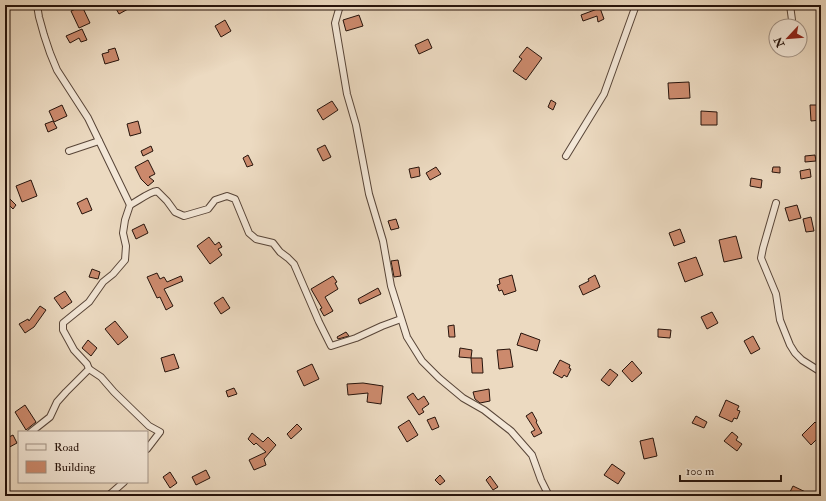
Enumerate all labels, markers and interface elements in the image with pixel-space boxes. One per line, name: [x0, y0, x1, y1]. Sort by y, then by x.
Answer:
north arrow: [768, 18, 808, 58]
text: N: [771, 34, 788, 50]
legend: [18, 431, 148, 483]
text: Road: [54, 440, 79, 455]
scale bar: [680, 457, 781, 483]
text: Building: [54, 460, 97, 475]
text: 100 m: [686, 464, 715, 479]

